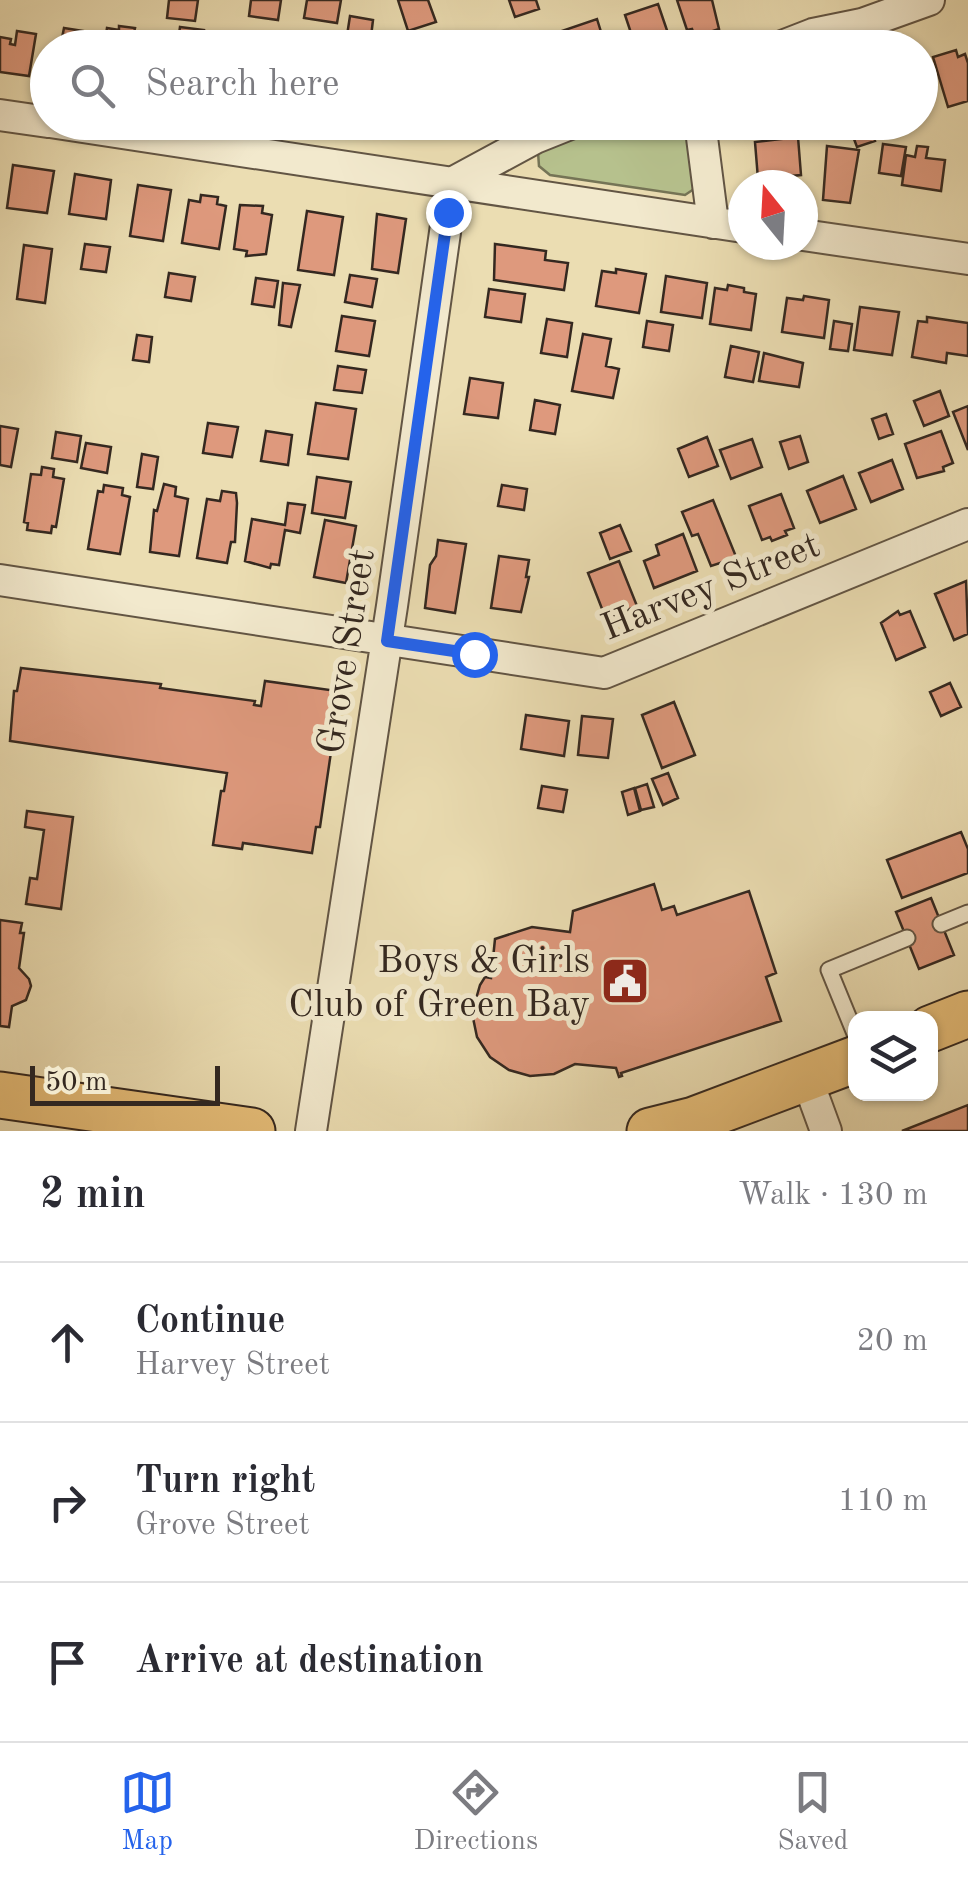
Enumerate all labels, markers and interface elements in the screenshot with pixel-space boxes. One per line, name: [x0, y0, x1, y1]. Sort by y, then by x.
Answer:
search box: [30, 30, 938, 140]
icon: search: [65, 58, 120, 113]
text: Search here: [145, 66, 340, 104]
north arrow: [728, 170, 818, 260]
route end: [426, 190, 472, 236]
street label: Harvey Street: [597, 527, 826, 649]
street label: Grove Street: [313, 546, 383, 757]
route start: [452, 632, 498, 678]
place label: Boys & Girls Club of Green Bay: [288, 943, 590, 1025]
public building icon: Boys & Girls Club of Green Bay: [599, 955, 651, 1007]
map controls: [848, 1011, 938, 1101]
button: layers: [848, 1011, 938, 1101]
scale bar: [30, 1061, 220, 1106]
text: 50 m: [45, 1069, 108, 1097]
text: 2 min: [40, 1175, 146, 1217]
text: Walk · 130 m: [738, 1180, 928, 1212]
text: Continue: [135, 1303, 285, 1341]
icon: ahead: [40, 1315, 95, 1370]
text: 20 m: [857, 1326, 928, 1358]
text: Harvey Street: [135, 1350, 330, 1382]
text: Turn right: [135, 1463, 315, 1501]
icon: right: [40, 1475, 95, 1530]
text: 110 m: [838, 1486, 928, 1518]
text: Grove Street: [135, 1510, 310, 1542]
icon: arrive: [40, 1635, 95, 1690]
text: Arrive at destination: [135, 1643, 484, 1681]
tab: Map: [120, 1765, 175, 1860]
tab: Directions: [414, 1765, 538, 1860]
tab: Saved: [777, 1765, 848, 1860]

